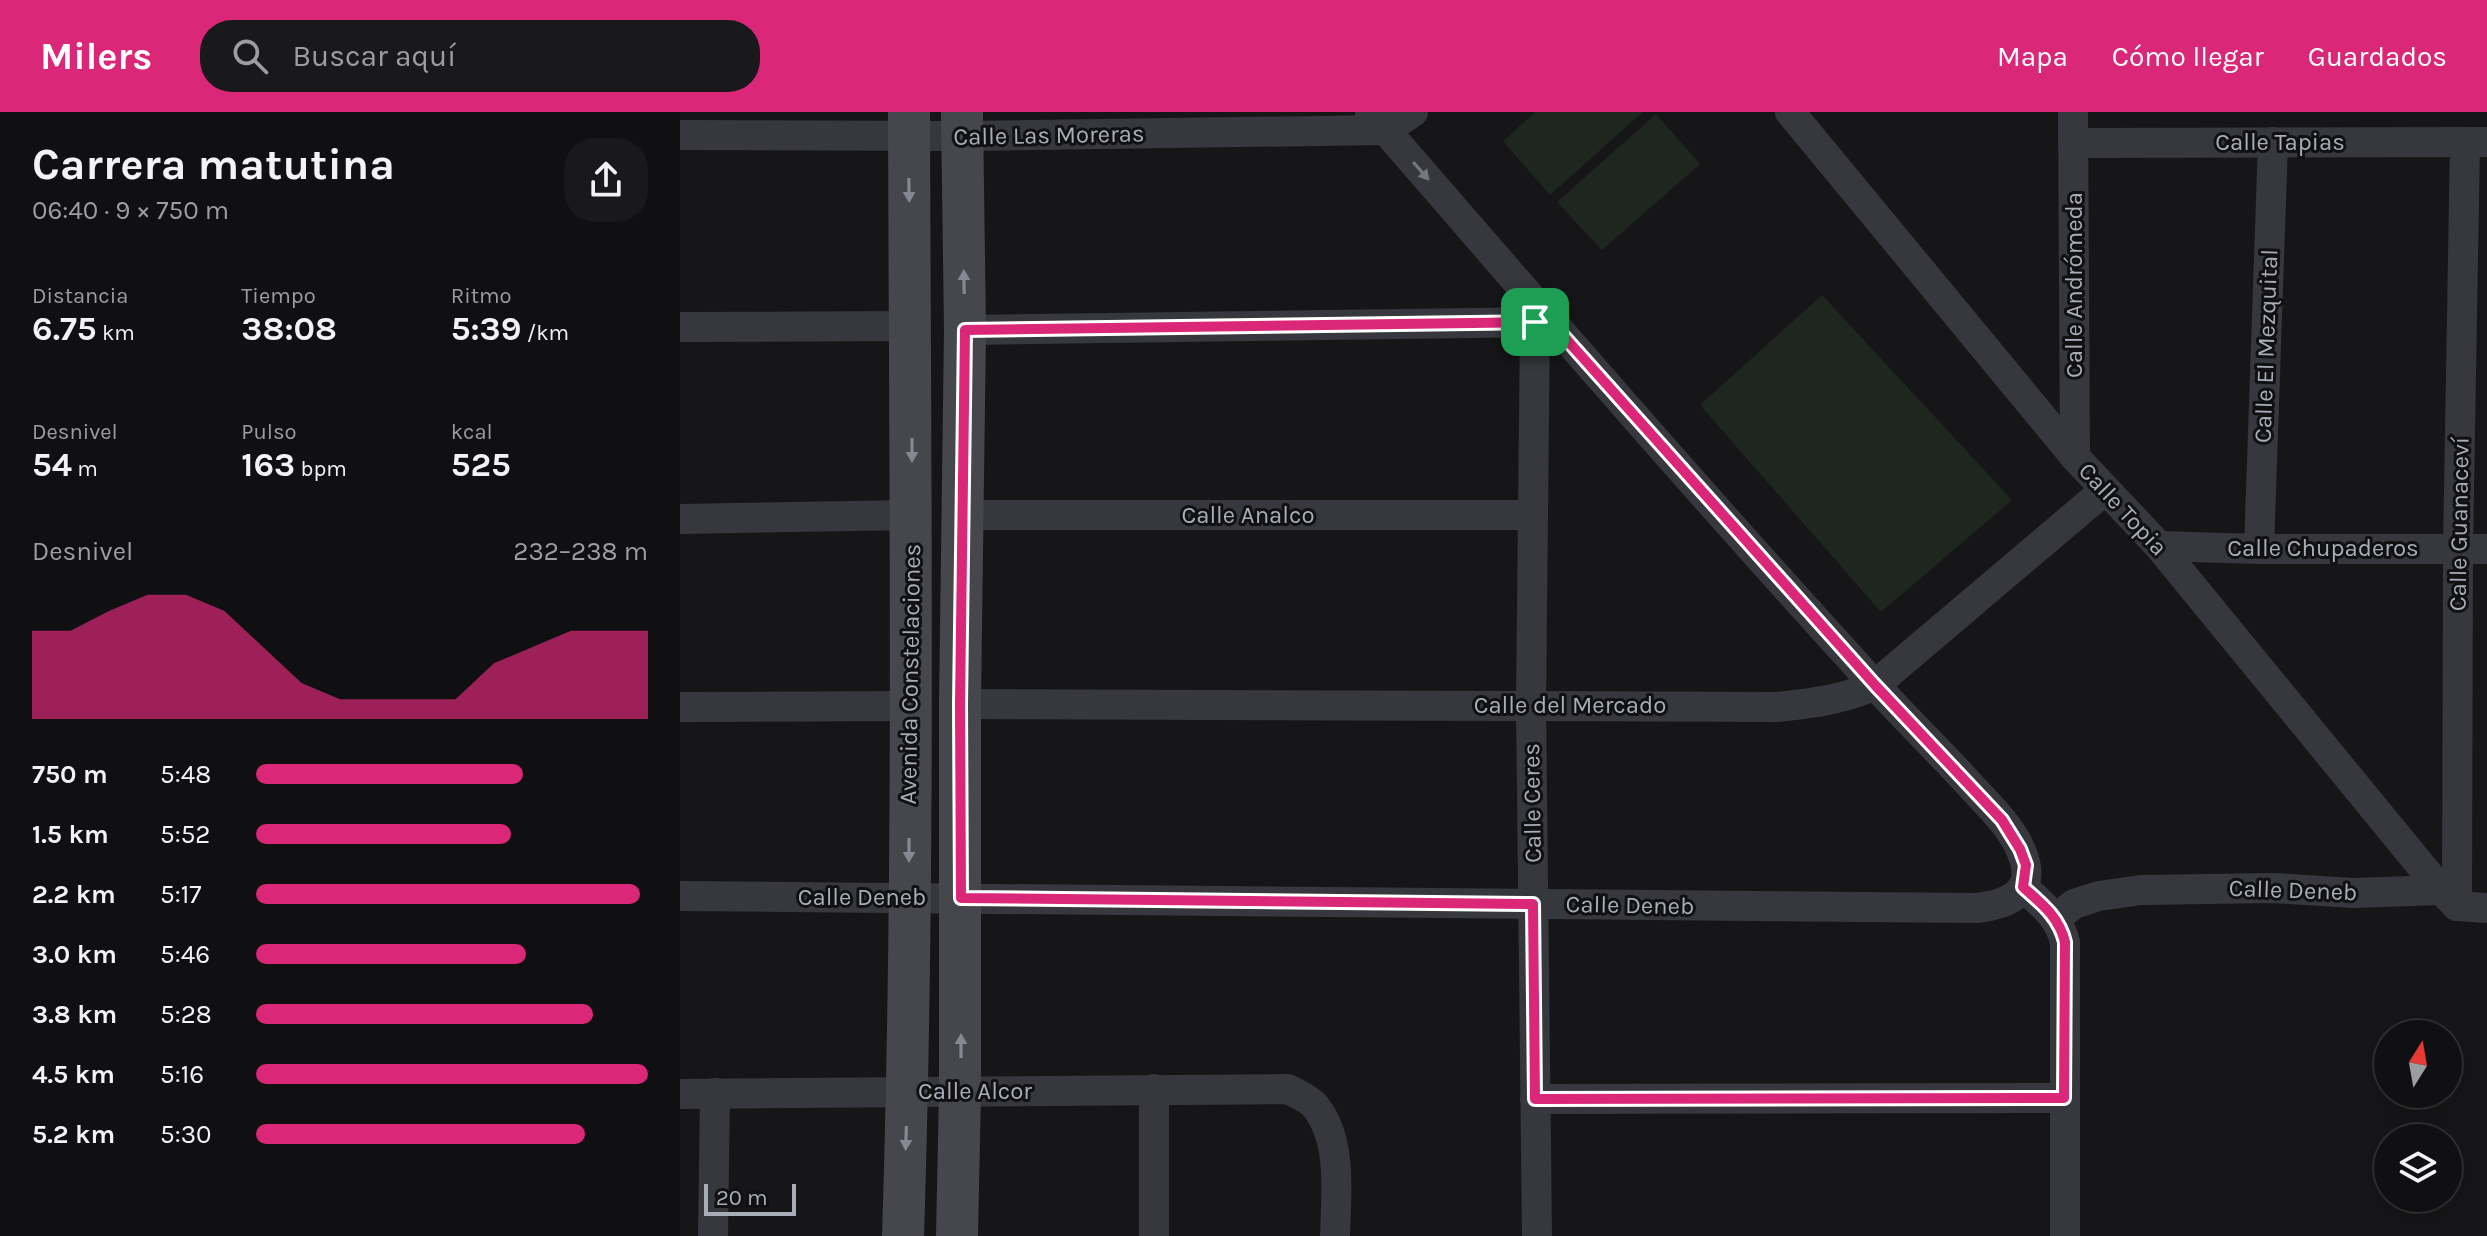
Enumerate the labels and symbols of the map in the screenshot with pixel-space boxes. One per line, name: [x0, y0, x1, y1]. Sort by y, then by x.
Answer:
street label: Calle Las Moreras: [953, 119, 1145, 151]
street label: Calle Tapias: [2215, 128, 2345, 156]
one-way arrow: [1412, 161, 1429, 181]
one-way arrow: [903, 178, 916, 203]
street label: Calle Andrómeda: [2060, 192, 2088, 378]
street label: Calle El Mezquital: [2249, 249, 2283, 443]
one-way arrow: [958, 269, 970, 294]
pin: [1501, 288, 1569, 356]
street label: Calle Guanaceví: [2443, 436, 2475, 611]
one-way arrow: [906, 438, 918, 463]
street label: Calle Topia: [2073, 457, 2173, 561]
street label: Calle Analco: [1181, 501, 1315, 529]
street label: Calle Chupaderos: [2227, 534, 2419, 562]
street label: Avenida Constelaciones: [894, 543, 926, 805]
street label: Calle del Mercado: [1474, 691, 1666, 719]
street label: Calle Ceres: [1517, 743, 1547, 863]
one-way arrow: [903, 838, 915, 863]
street label: Calle Deneb: [2228, 874, 2358, 906]
street label: Calle Deneb: [798, 883, 926, 911]
street label: Calle Deneb: [1565, 890, 1695, 920]
north arrow: [2374, 1020, 2462, 1108]
one-way arrow: [955, 1033, 967, 1058]
street label: Calle Alcor: [918, 1077, 1032, 1105]
one-way arrow: [899, 1126, 912, 1151]
scale bar: [704, 1180, 796, 1216]

